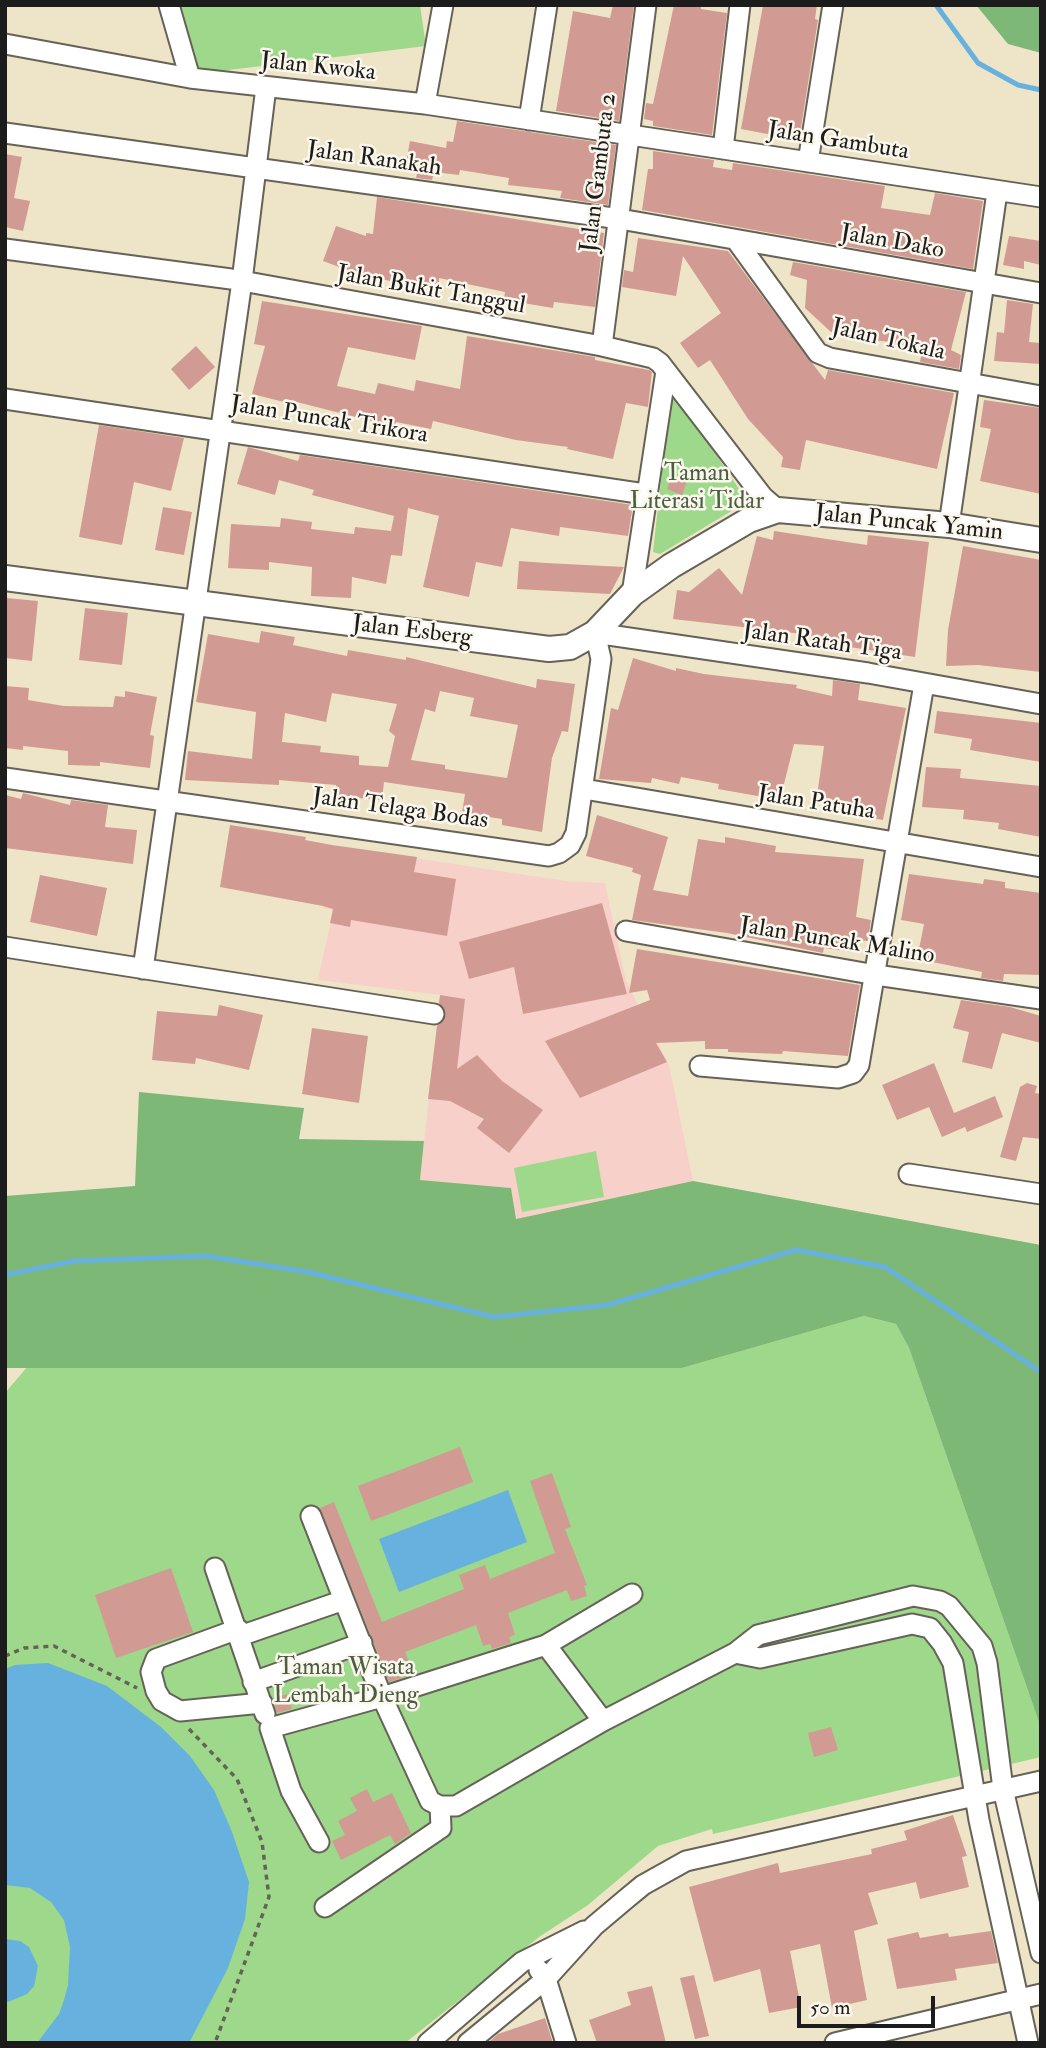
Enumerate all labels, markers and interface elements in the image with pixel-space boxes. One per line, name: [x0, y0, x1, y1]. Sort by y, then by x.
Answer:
street label: Jalan Kwoka: [259, 48, 377, 88]
street label: Jalan Gambuta 2: [576, 92, 624, 254]
street label: Jalan Gambuta: [765, 117, 911, 167]
street label: Jalan Ranakah: [305, 136, 443, 184]
street label: Jalan Dako: [838, 220, 946, 266]
street label: Jalan Bukit Tanggul: [334, 260, 528, 322]
street label: Jalan Tokala: [828, 314, 948, 368]
street label: Jalan Puncak Trikora: [228, 391, 430, 451]
park label: Taman Literasi Tidar: [630, 461, 764, 517]
street label: Jalan Puncak Yamin: [814, 500, 1004, 548]
street label: Jalan Esberg: [350, 610, 474, 654]
street label: Jalan Ratah Tiga: [741, 618, 903, 668]
street label: Jalan Patuha: [755, 781, 877, 827]
street label: Jalan Telaga Bodas: [310, 783, 490, 837]
street label: Jalan Puncak Malino: [738, 912, 936, 972]
park label: Taman Wisata Lembah Dieng: [273, 1655, 419, 1711]
scale bar: [801, 1982, 939, 2026]
text: 50 m: [810, 1994, 851, 2021]

